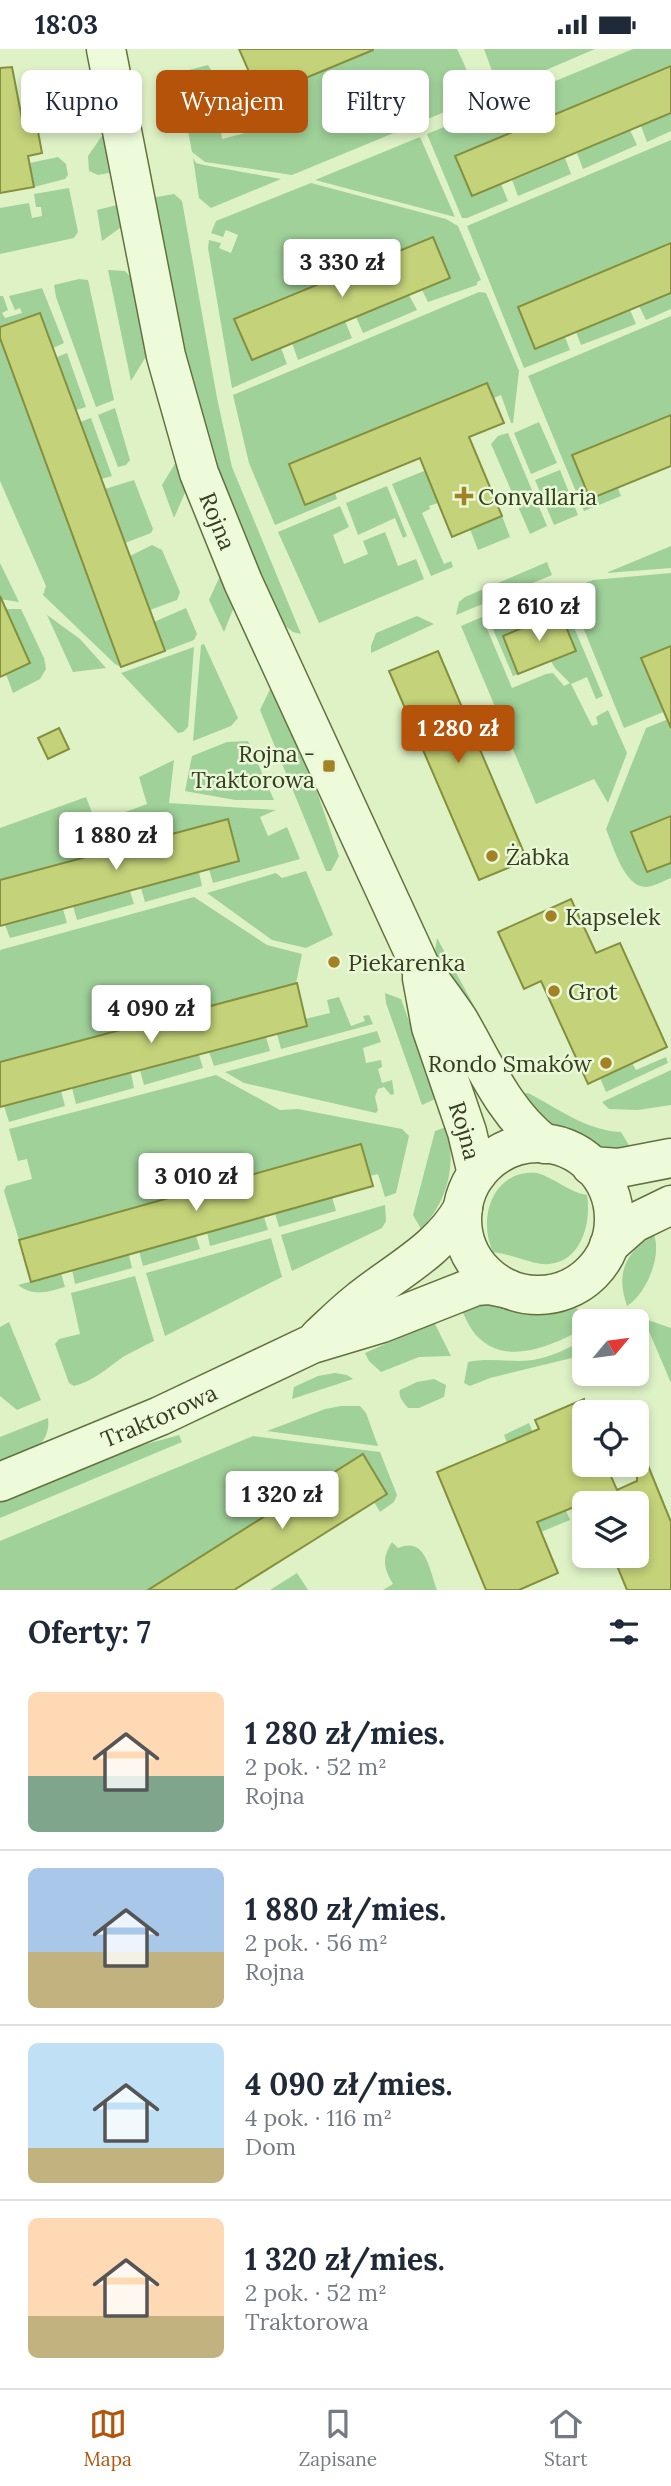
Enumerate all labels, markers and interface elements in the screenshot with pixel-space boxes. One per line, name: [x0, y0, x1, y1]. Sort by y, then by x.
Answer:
text: 18:03: [35, 8, 98, 41]
chip: Kupno: [21, 70, 142, 133]
chip: Wynajem: [156, 70, 308, 133]
chip: Filtry: [322, 70, 429, 133]
chip: Nowe: [443, 70, 555, 133]
pin: 3 330 zł: [270, 239, 414, 299]
text: 3 330 zł: [300, 247, 384, 276]
place label: Convallaria: [478, 482, 597, 511]
street label: Rojna: [194, 488, 243, 554]
marker: Convallaria: [456, 488, 472, 504]
pin: 2 610 zł: [467, 583, 611, 643]
text: 2 610 zł: [498, 591, 580, 620]
pin: 1 280 zł: [386, 705, 530, 765]
text: 1 280 zł: [418, 713, 498, 742]
place label: Rojna - Traktorowa: [191, 739, 315, 794]
marker: Rojna - Traktorowa: [321, 758, 337, 774]
pin: 1 880 zł: [44, 813, 188, 872]
text: 1 880 zł: [75, 820, 157, 849]
place label: Żabka: [506, 842, 570, 871]
marker: Żabka: [484, 848, 500, 864]
place label: Kapselek: [565, 902, 661, 931]
marker: Kapselek: [543, 908, 559, 924]
place label: Piekarenka: [348, 948, 466, 977]
marker: Piekarenka: [326, 954, 342, 970]
place label: Grot: [568, 977, 618, 1006]
marker: Grot: [546, 983, 562, 999]
pin: 4 090 zł: [79, 985, 223, 1045]
text: 4 090 zł: [108, 993, 194, 1022]
place label: Rondo Smaków: [428, 1049, 593, 1078]
marker: Rondo Smaków: [598, 1055, 614, 1071]
street label: Rojna: [443, 1097, 488, 1163]
pin: 3 010 zł: [124, 1153, 268, 1213]
text: 3 010 zł: [154, 1161, 238, 1190]
north arrow: [572, 1309, 649, 1386]
map controls: [572, 1309, 649, 1568]
street label: Traktorowa: [96, 1377, 221, 1453]
button: locate: [572, 1400, 649, 1477]
pin: 1 320 zł: [210, 1471, 354, 1531]
text: 1 320 zł: [242, 1479, 322, 1508]
button: layers: [572, 1491, 649, 1568]
text: Oferty: 7: [28, 1613, 151, 1651]
icon: filters: [605, 1613, 643, 1651]
text: 1 280 zł/mies.: [245, 1714, 445, 1752]
icon: home: [84, 1720, 168, 1804]
text: 2 pok. · 52 m²: [245, 1752, 387, 1781]
text: Rojna: [245, 1781, 305, 1810]
text: 1 880 zł/mies.: [245, 1890, 446, 1928]
icon: home: [84, 1896, 168, 1980]
text: 2 pok. · 56 m²: [245, 1928, 388, 1957]
text: Rojna: [245, 1957, 305, 1986]
text: 4 090 zł/mies.: [245, 2065, 453, 2103]
icon: home: [84, 2071, 168, 2155]
text: 4 pok. · 116 m²: [245, 2103, 392, 2132]
text: Dom: [245, 2132, 296, 2161]
text: 1 320 zł/mies.: [245, 2240, 445, 2278]
icon: home: [84, 2246, 168, 2330]
text: 2 pok. · 52 m²: [245, 2278, 387, 2307]
text: Traktorowa: [245, 2307, 369, 2336]
tab: Mapa: [83, 2405, 132, 2471]
tab: Zapisane: [299, 2405, 377, 2471]
tab: Start: [544, 2405, 588, 2471]

